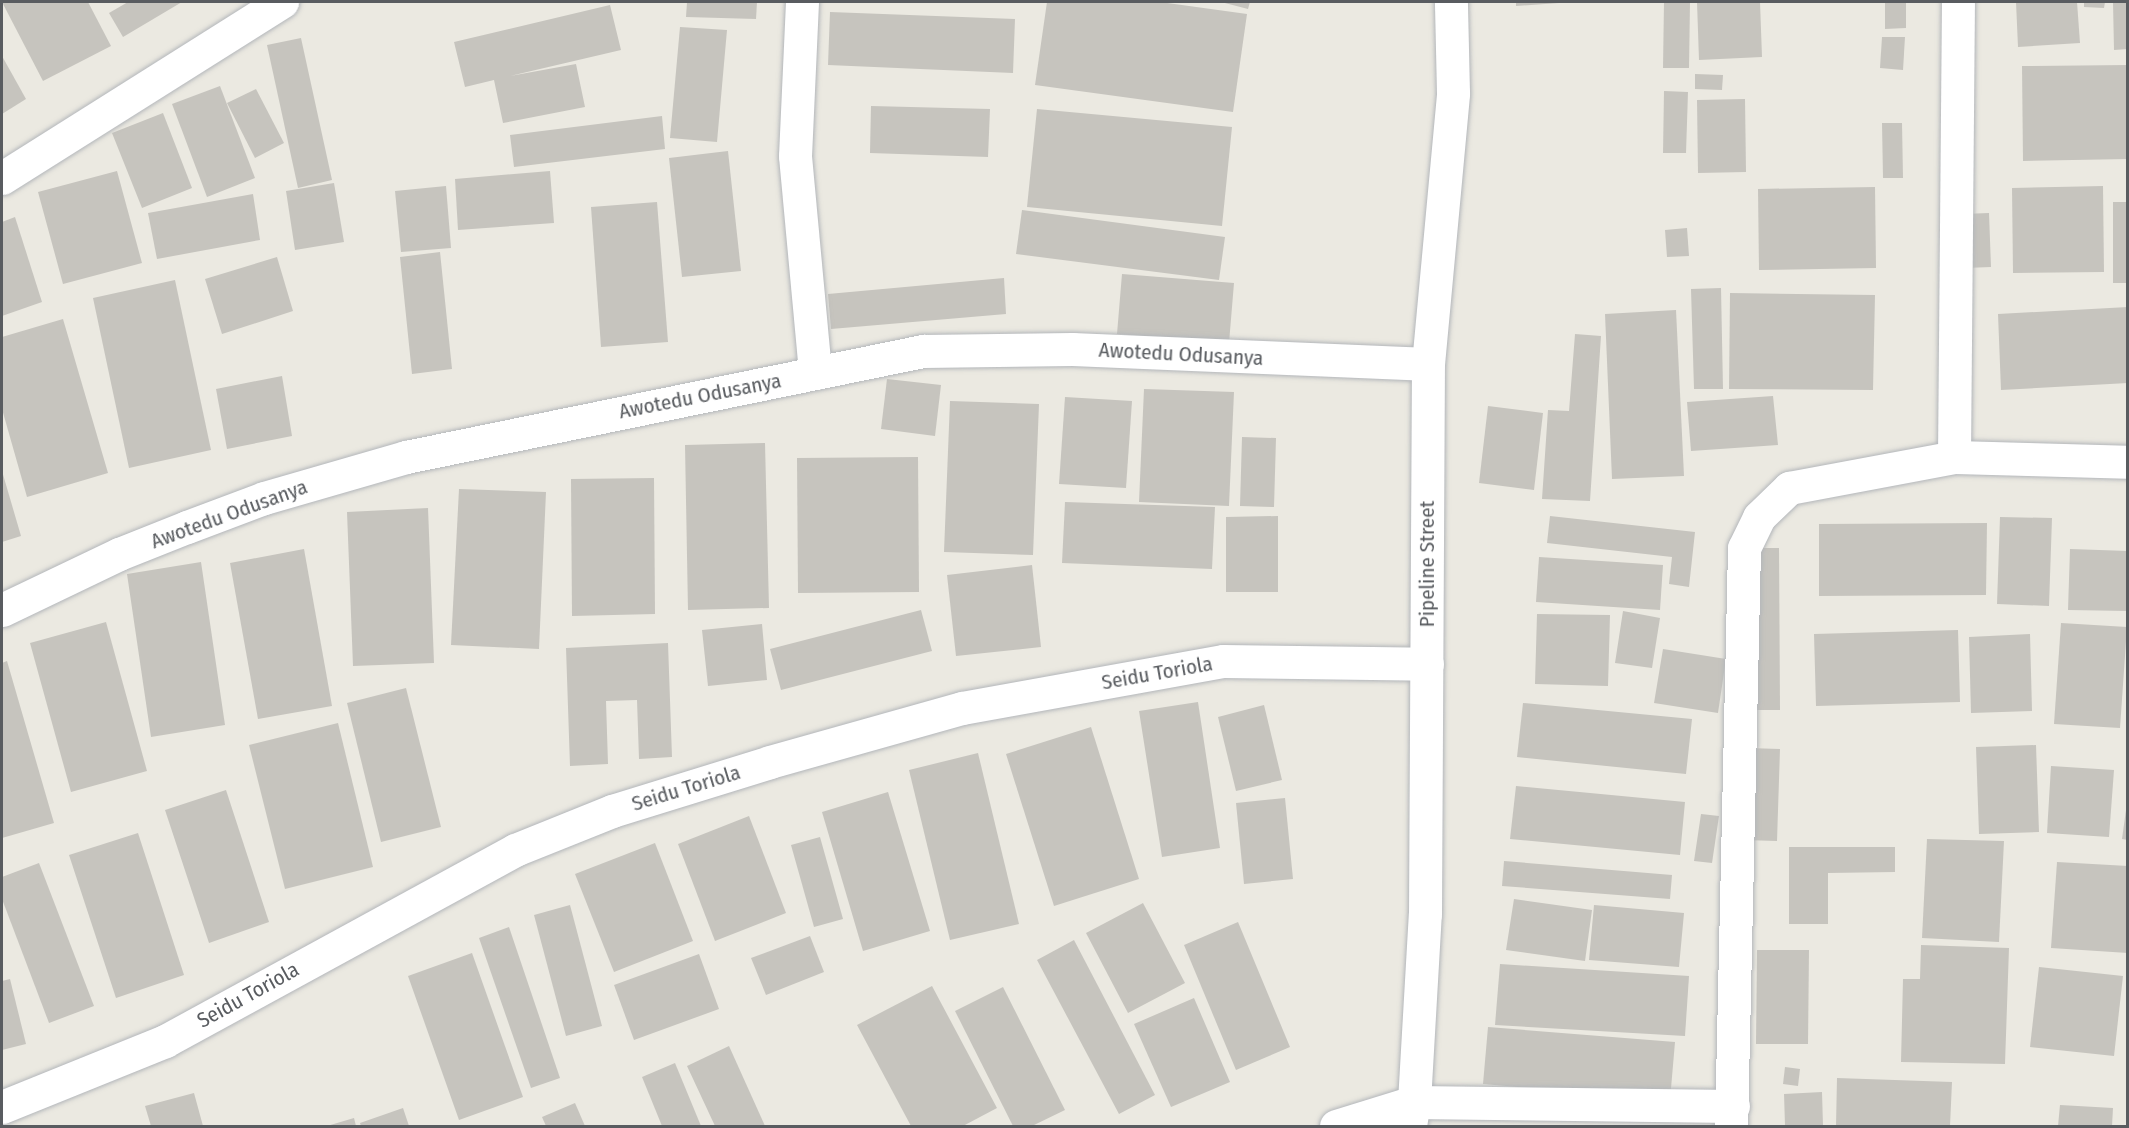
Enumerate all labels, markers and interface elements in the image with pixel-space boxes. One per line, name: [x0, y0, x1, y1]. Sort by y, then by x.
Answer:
street label: Awotedu Odusanya: [1098, 337, 1264, 371]
street label: Awotedu Odusanya: [617, 368, 783, 424]
street label: Awotedu Odusanya: [147, 474, 311, 554]
street label: Pipeline Street: [1414, 501, 1440, 627]
street label: Seidu Toriola: [1100, 651, 1214, 695]
street label: Seidu Toriola: [629, 760, 743, 816]
street label: Seidu Toriola: [193, 957, 303, 1033]

